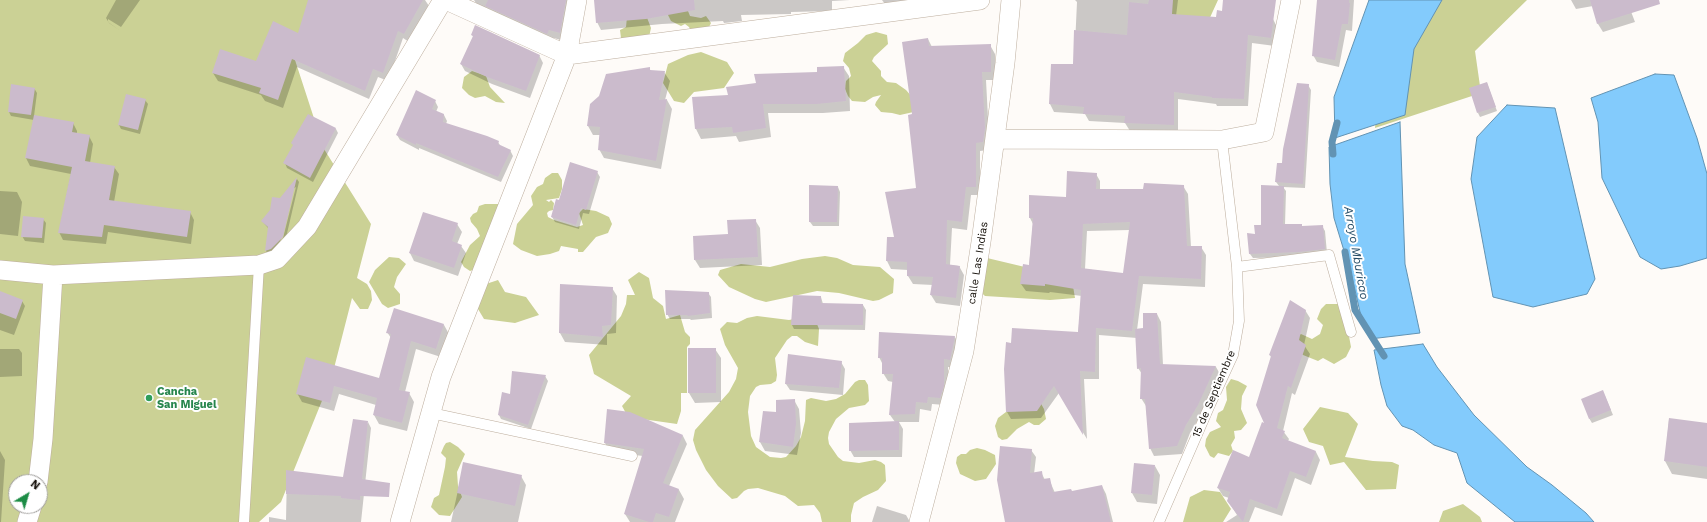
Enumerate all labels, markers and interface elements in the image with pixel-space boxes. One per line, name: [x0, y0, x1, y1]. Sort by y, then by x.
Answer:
water label: Arroyo Mburicao: [1341, 205, 1371, 301]
street label: calle Las Indias: [965, 221, 991, 305]
street label: 15 de Septiembre: [1190, 348, 1238, 440]
place label: Cancha San Miguel: [157, 385, 217, 411]
marker: Cancha San Miguel: [144, 393, 154, 403]
north arrow: [8, 474, 48, 514]
text: N: [28, 477, 42, 493]

